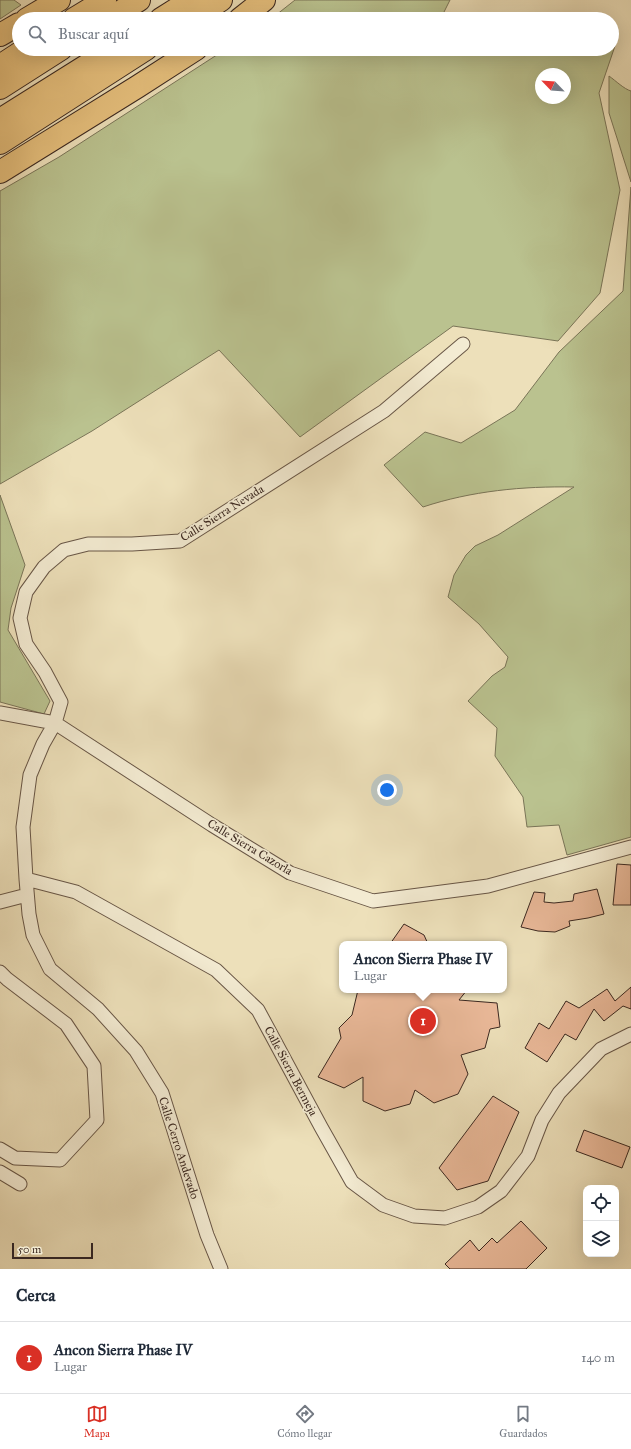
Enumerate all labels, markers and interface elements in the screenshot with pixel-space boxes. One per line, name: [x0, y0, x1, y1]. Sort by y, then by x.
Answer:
search box: [12, 12, 619, 56]
icon: search: [26, 23, 48, 45]
text: Buscar aquí: [58, 25, 129, 43]
north arrow: [535, 68, 571, 104]
street label: Calle Sierra Nevada: [178, 481, 267, 544]
your location: [377, 780, 397, 800]
street label: Calle Sierra Cazorla: [205, 816, 296, 878]
popup: [339, 941, 507, 993]
text: Ancon Sierra Phase IV: [354, 950, 492, 968]
text: Lugar: [354, 968, 387, 984]
pin: 1: [410, 1006, 436, 1036]
street label: Calle Sierra Bermeja: [261, 1024, 321, 1119]
street label: Calle Cerro Andevado: [156, 1095, 202, 1201]
map controls: [583, 1185, 619, 1257]
button: locate: [583, 1185, 619, 1221]
button: layers: [583, 1221, 619, 1257]
scale bar: [12, 1241, 93, 1260]
text: 50 m: [18, 1243, 41, 1256]
text: Cerca: [16, 1285, 55, 1306]
text: Ancon Sierra Phase IV: [54, 1341, 192, 1359]
text: 1: [26, 1350, 32, 1366]
text: 140 m: [581, 1350, 615, 1366]
text: Lugar: [54, 1359, 87, 1375]
tab: Mapa: [84, 1403, 110, 1440]
tab: Cómo llegar: [277, 1403, 332, 1440]
tab: Guardados: [499, 1403, 547, 1440]

